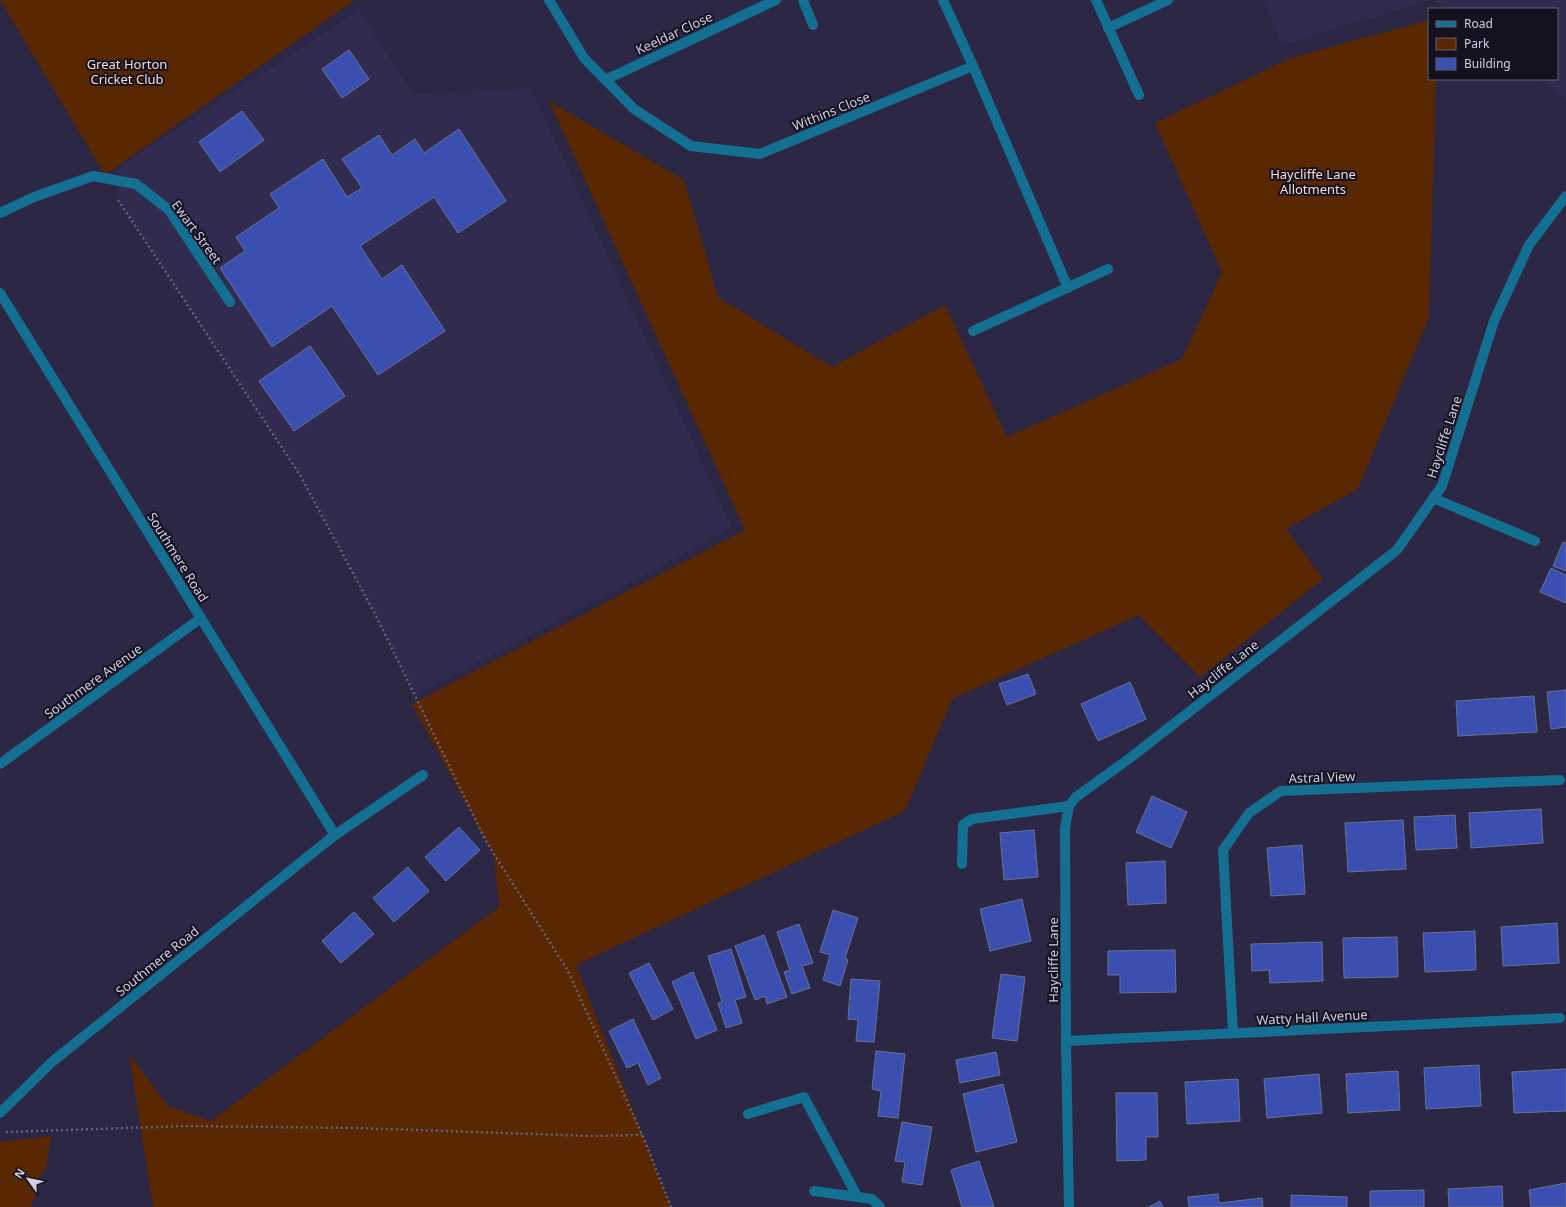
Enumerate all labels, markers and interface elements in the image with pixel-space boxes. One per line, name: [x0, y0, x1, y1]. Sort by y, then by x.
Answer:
street label: Keeldar Close: [633, 7, 715, 59]
legend: [1428, 8, 1558, 80]
text: Road: [1464, 15, 1493, 32]
text: Park: [1464, 35, 1490, 52]
park label: Great Horton Cricket Club: [87, 55, 167, 88]
text: Building: [1464, 55, 1511, 72]
street label: Withins Close: [790, 87, 872, 135]
park label: Haycliffe Lane Allotments: [1270, 165, 1356, 198]
street label: Ewart Street: [168, 197, 226, 268]
street label: Haycliffe Lane: [1422, 393, 1466, 481]
street label: Southmere Road: [143, 509, 213, 605]
street label: Haycliffe Lane: [1184, 636, 1262, 702]
street label: Southmere Avenue: [40, 639, 146, 723]
street label: Astral View: [1288, 767, 1356, 787]
street label: Haycliffe Lane: [1044, 917, 1062, 1003]
street label: Southmere Road: [112, 922, 202, 1000]
street label: Watty Hall Avenue: [1256, 1005, 1368, 1029]
north arrow: [8, 1159, 48, 1199]
text: N: [10, 1165, 28, 1181]

